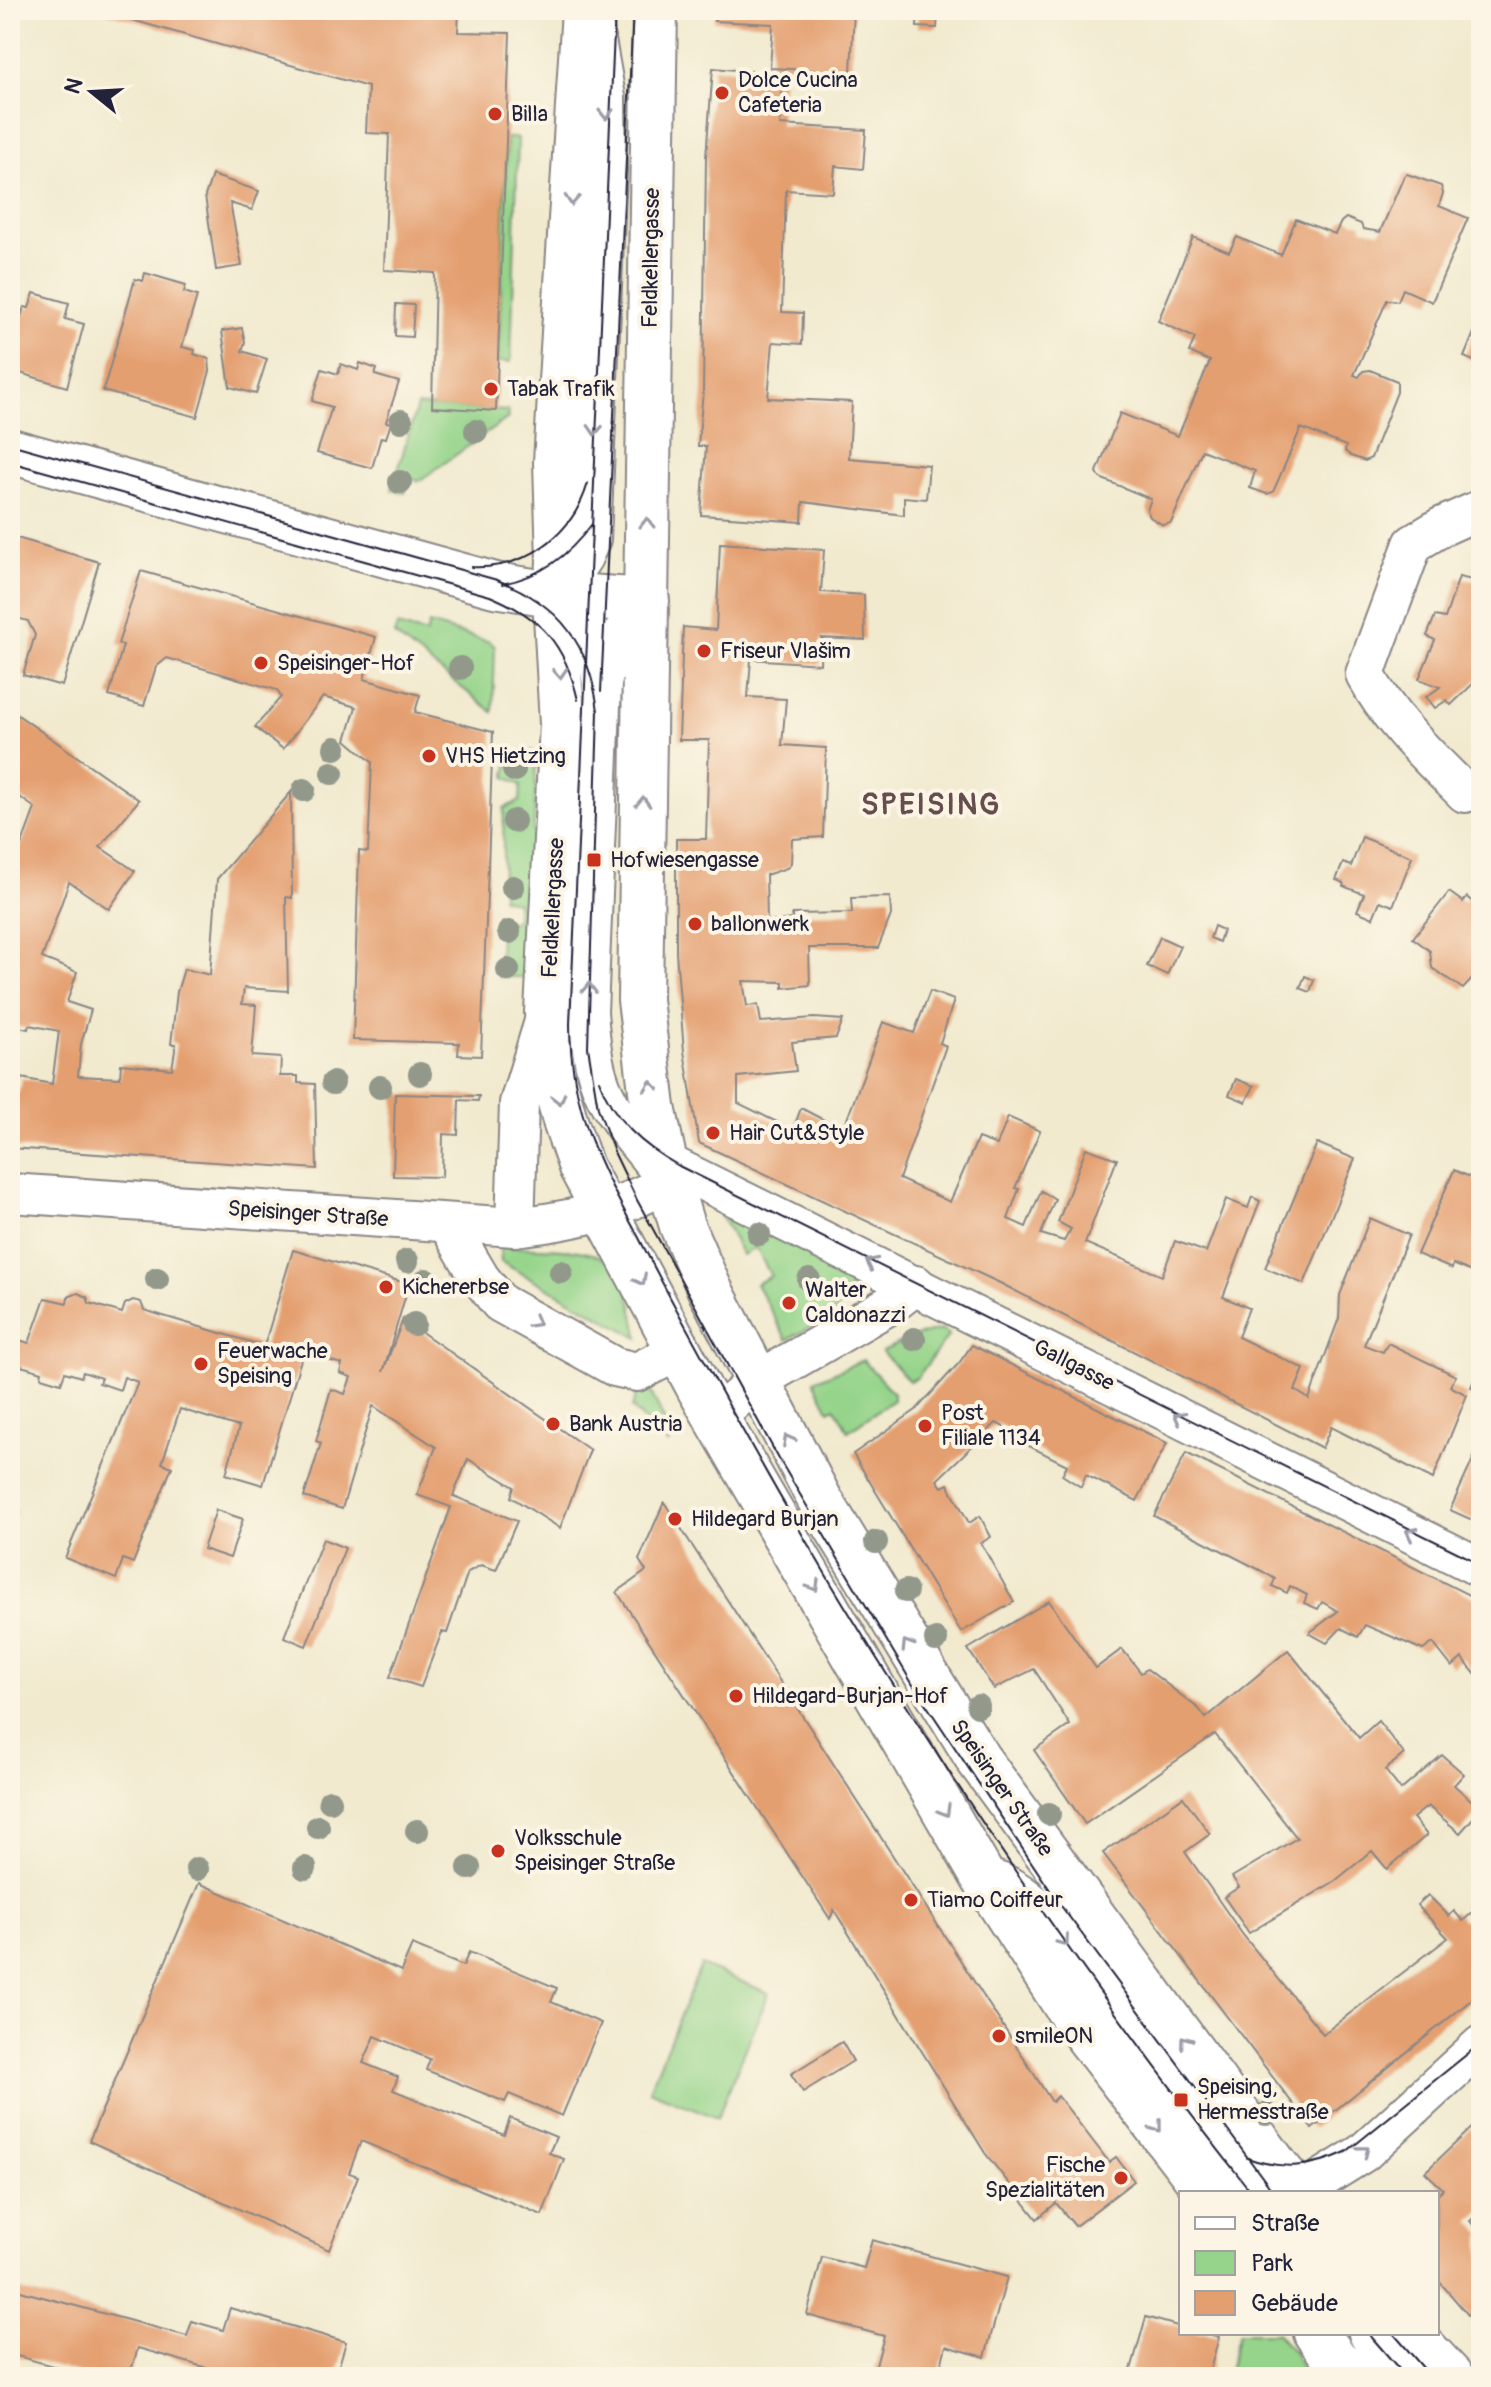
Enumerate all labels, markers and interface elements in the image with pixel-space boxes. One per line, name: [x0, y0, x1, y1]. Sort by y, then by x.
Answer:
north arrow: [52, 52, 132, 132]
place label: Dolce Cucina Cafeteria: [738, 66, 858, 119]
text: N: [58, 75, 90, 98]
marker: Dolce Cucina Cafeteria: [713, 84, 731, 102]
place label: Billa: [511, 100, 548, 128]
marker: Billa: [486, 105, 504, 123]
one-way arrow: [597, 108, 615, 121]
street label: Feldkellergasse: [636, 187, 666, 328]
one-way arrow: [564, 194, 581, 207]
place label: Tabak Trafik: [507, 375, 615, 403]
marker: Tabak Trafik: [482, 380, 500, 398]
one-way arrow: [587, 424, 604, 437]
one-way arrow: [638, 516, 656, 529]
place label: Friseur Vlašim: [720, 637, 851, 665]
marker: Friseur Vlašim: [695, 642, 713, 660]
place label: Speisinger-Hof: [277, 649, 415, 677]
marker: Speisinger-Hof: [252, 654, 270, 672]
one-way arrow: [551, 667, 568, 680]
place label: VHS Hietzing: [445, 742, 566, 770]
marker: VHS Hietzing: [420, 747, 438, 765]
district label: SPEISING: [861, 786, 1001, 823]
one-way arrow: [635, 795, 652, 808]
street label: Feldkellergasse: [535, 837, 571, 979]
place label: Hofwiesengasse: [610, 846, 759, 874]
marker: Hofwiesengasse: [585, 851, 603, 869]
place label: ballonwerk: [711, 910, 809, 938]
marker: ballonwerk: [686, 915, 704, 933]
one-way arrow: [580, 981, 597, 994]
one-way arrow: [642, 1079, 659, 1092]
one-way arrow: [550, 1092, 567, 1105]
place label: Hair Cut&Style: [729, 1119, 864, 1147]
marker: Hair Cut&Style: [704, 1124, 722, 1142]
street label: Speisinger Straße: [227, 1194, 389, 1234]
one-way arrow: [865, 1257, 880, 1273]
one-way arrow: [631, 1271, 647, 1286]
place label: Kichererbse: [402, 1273, 509, 1301]
place label: Walter Caldonazzi: [805, 1276, 906, 1329]
marker: Kichererbse: [377, 1278, 395, 1296]
marker: Walter Caldonazzi: [780, 1294, 798, 1312]
one-way arrow: [526, 1312, 541, 1328]
street label: Gallgasse: [1029, 1333, 1119, 1397]
place label: Feuerwache Speising: [217, 1337, 328, 1390]
marker: Feuerwache Speising: [192, 1355, 210, 1373]
place label: Post Filiale 1134: [941, 1399, 1041, 1452]
place label: Bank Austria: [569, 1410, 683, 1438]
one-way arrow: [1172, 1411, 1187, 1427]
marker: Bank Austria: [544, 1415, 562, 1433]
marker: Post Filiale 1134: [916, 1417, 934, 1435]
one-way arrow: [783, 1434, 798, 1449]
place label: Hildegard Burjan: [691, 1505, 839, 1533]
marker: Hildegard Burjan: [666, 1510, 684, 1528]
one-way arrow: [1405, 1528, 1420, 1543]
one-way arrow: [804, 1578, 820, 1592]
one-way arrow: [902, 1639, 917, 1654]
place label: Hildegard-Burjan-Hof: [752, 1682, 948, 1710]
marker: Hildegard-Burjan-Hof: [727, 1687, 745, 1705]
street label: Speisinger Straße: [944, 1714, 1060, 1862]
one-way arrow: [935, 1802, 951, 1817]
place label: Volksschule Speisinger Straße: [514, 1824, 675, 1877]
marker: Volksschule Speisinger Straße: [489, 1842, 507, 1860]
place label: Tiamo Coiffeur: [927, 1886, 1063, 1914]
marker: Tiamo Coiffeur: [902, 1891, 920, 1909]
one-way arrow: [1054, 1932, 1068, 1947]
place label: smileON: [1015, 2022, 1093, 2050]
marker: smileON: [990, 2027, 1008, 2045]
one-way arrow: [1180, 2035, 1195, 2049]
place label: Speising, Hermesstraße: [1197, 2073, 1329, 2126]
marker: Speising, Hermesstraße: [1172, 2091, 1190, 2109]
one-way arrow: [1148, 2118, 1162, 2133]
one-way arrow: [1355, 2146, 1370, 2160]
place label: Fische Spezialitäten: [985, 2151, 1105, 2204]
marker: Fische Spezialitäten: [1112, 2169, 1130, 2187]
legend: [1179, 2191, 1439, 2335]
text: Straße: [1251, 2209, 1319, 2238]
text: Park: [1251, 2249, 1293, 2278]
text: Gebäude: [1251, 2289, 1338, 2318]

